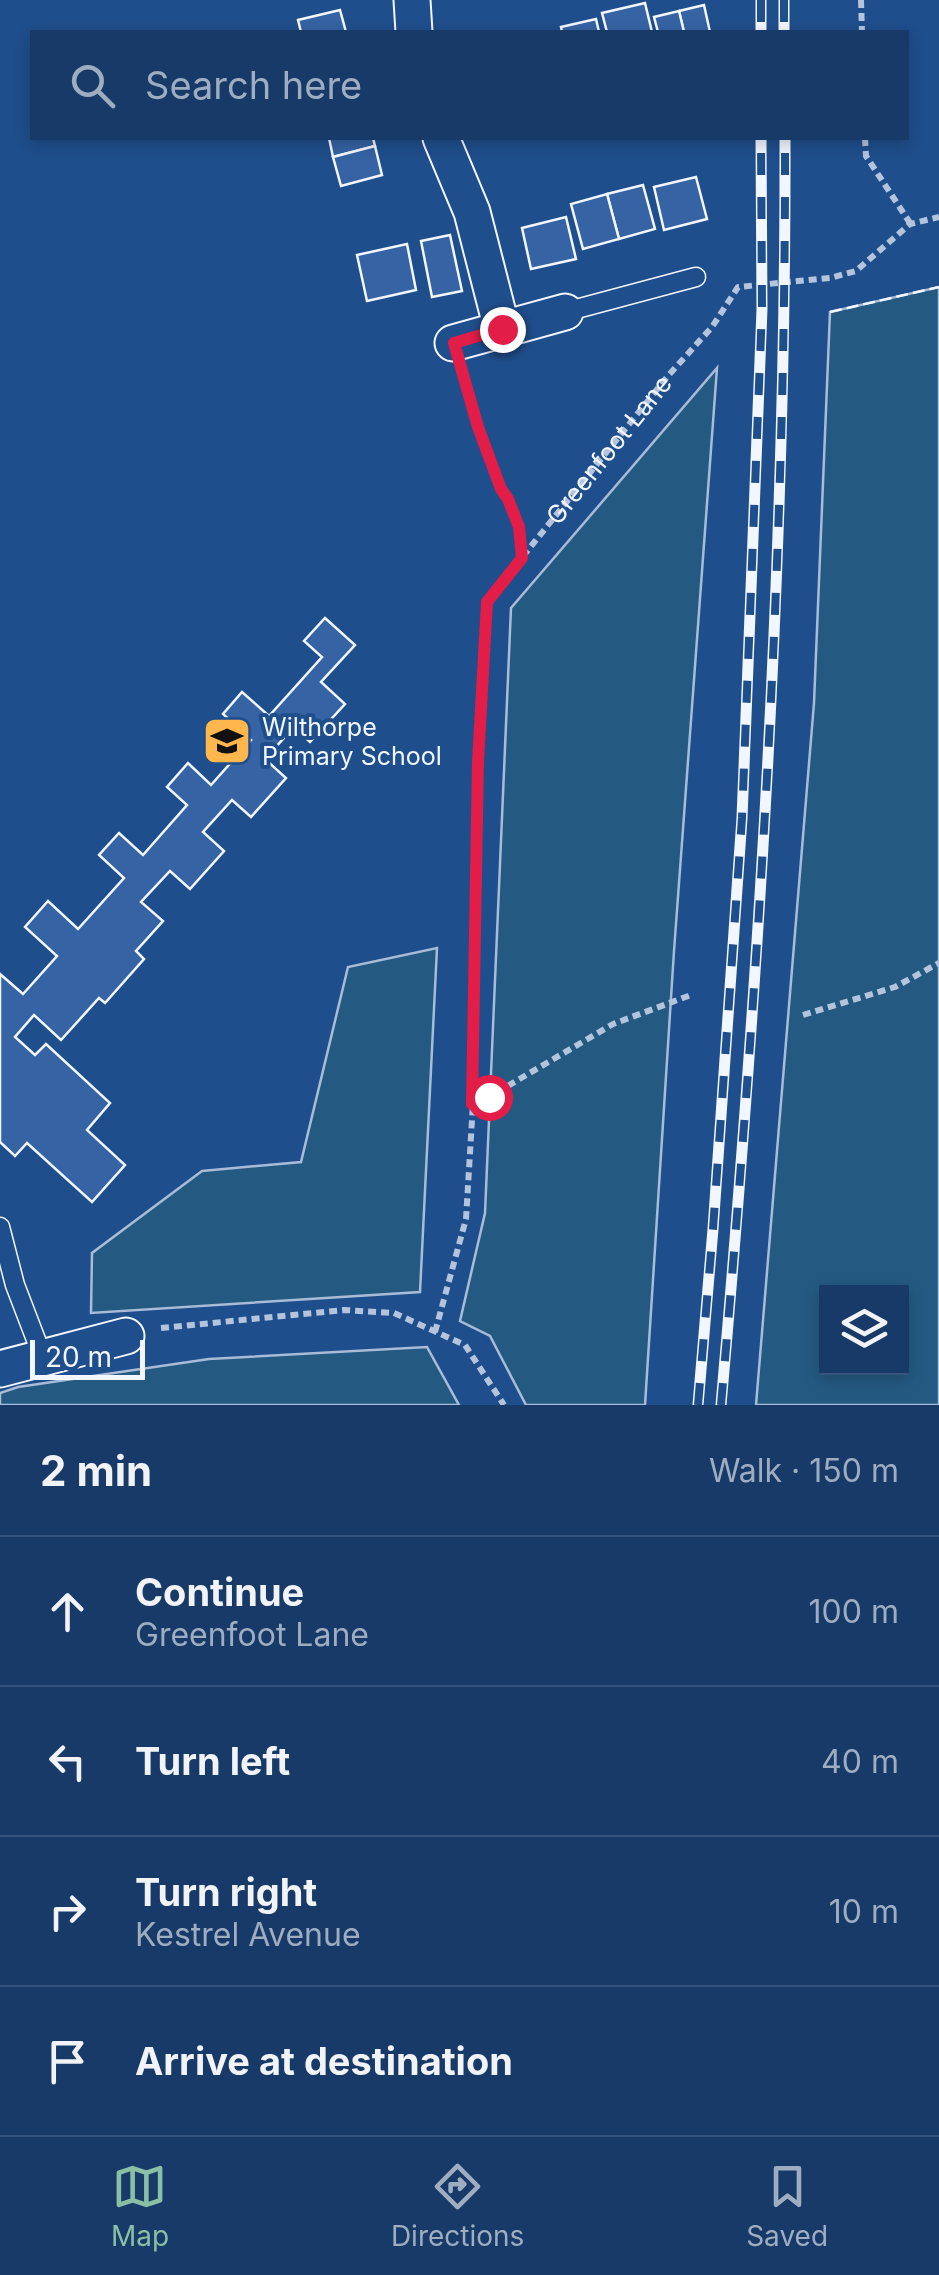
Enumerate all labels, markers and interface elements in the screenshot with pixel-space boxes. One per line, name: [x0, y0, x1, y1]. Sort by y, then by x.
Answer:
search box: [30, 30, 909, 140]
icon: search: [65, 58, 120, 113]
text: Search here: [145, 62, 362, 108]
route end: [480, 307, 526, 353]
street label: Greenfoot Lane: [540, 369, 678, 530]
place label: Wilthorpe Primary School: [262, 712, 442, 771]
school or university icon: Wilthorpe Primary School: [201, 715, 253, 767]
route start: [467, 1075, 513, 1121]
map controls: [819, 1285, 909, 1375]
button: layers: [819, 1285, 909, 1375]
scale bar: [30, 1335, 145, 1380]
text: 20 m: [45, 1340, 112, 1374]
text: 2 min: [40, 1445, 152, 1496]
text: Walk · 150 m: [709, 1451, 899, 1490]
text: Continue: [135, 1569, 304, 1615]
icon: ahead: [40, 1584, 95, 1639]
text: 100 m: [809, 1592, 899, 1631]
text: Greenfoot Lane: [135, 1615, 369, 1654]
icon: left: [40, 1734, 95, 1789]
text: Turn left: [135, 1738, 290, 1784]
text: 40 m: [821, 1742, 899, 1781]
text: Turn right: [135, 1869, 317, 1915]
icon: right: [40, 1884, 95, 1939]
text: 10 m: [829, 1892, 899, 1931]
text: Kestrel Avenue: [135, 1915, 361, 1954]
icon: arrive: [40, 2034, 95, 2089]
text: Arrive at destination: [135, 2038, 513, 2084]
tab: Map: [111, 2159, 169, 2253]
tab: Directions: [391, 2159, 524, 2253]
tab: Saved: [746, 2159, 828, 2253]

